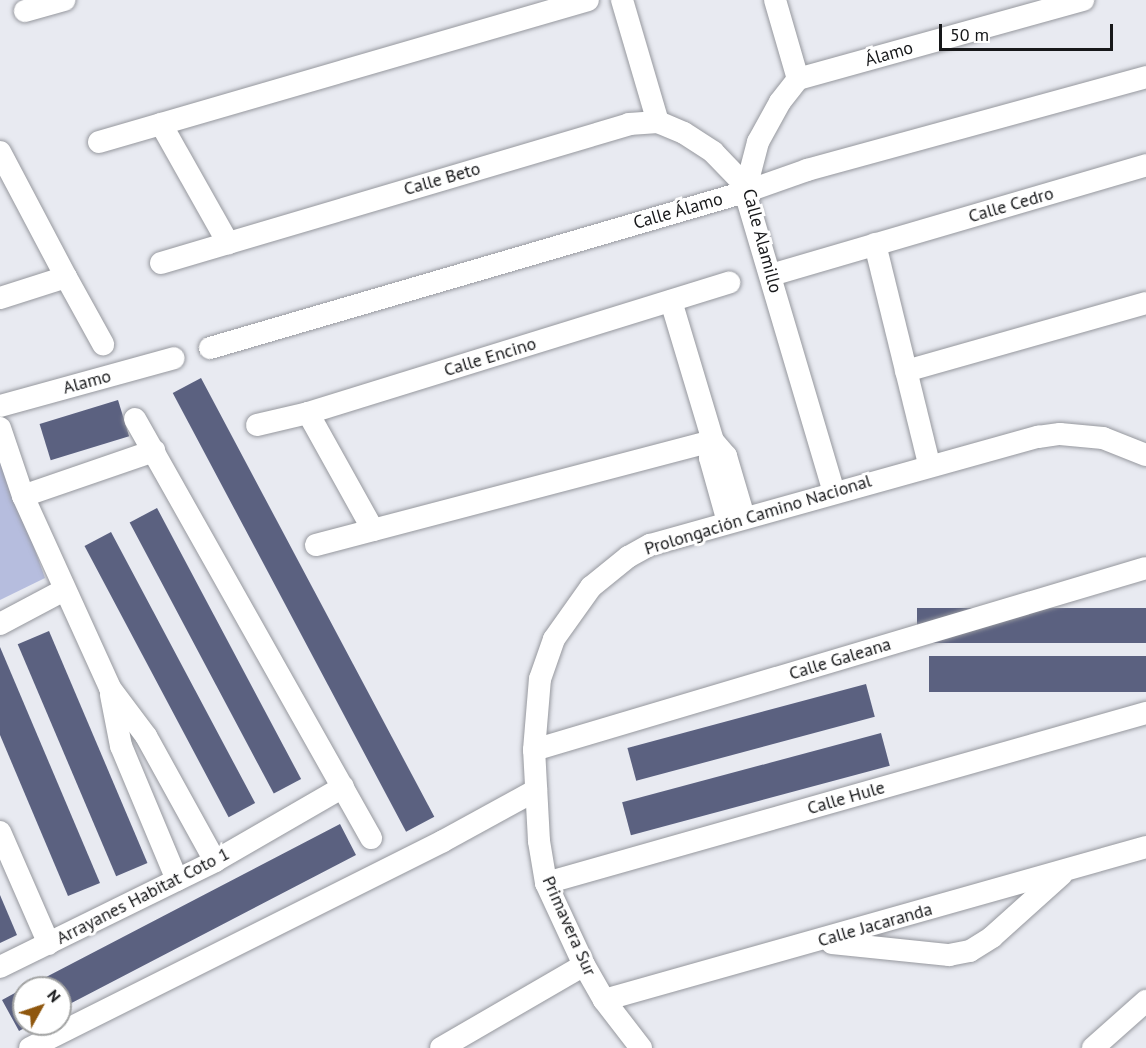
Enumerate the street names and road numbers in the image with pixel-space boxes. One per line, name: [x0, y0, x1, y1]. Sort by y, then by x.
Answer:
street label: Álamo: [862, 37, 916, 71]
street label: Calle Beto: [401, 158, 483, 200]
street label: Calle Cedro: [966, 183, 1056, 227]
street label: Calle Alamillo: [738, 186, 786, 296]
street label: Calle Álamo: [631, 188, 725, 234]
street label: Calle Encino: [441, 333, 539, 381]
street label: Alamo: [61, 365, 113, 399]
street label: Prolongación Camino Nacional: [642, 470, 874, 560]
street label: Calle Galeana: [786, 633, 894, 685]
street label: Calle Hule: [805, 777, 887, 819]
street label: Arrayanes Habitat Coto 1: [53, 843, 233, 949]
street label: Primavera Sur: [537, 873, 601, 979]
street label: Calle Jacaranda: [815, 898, 935, 952]

